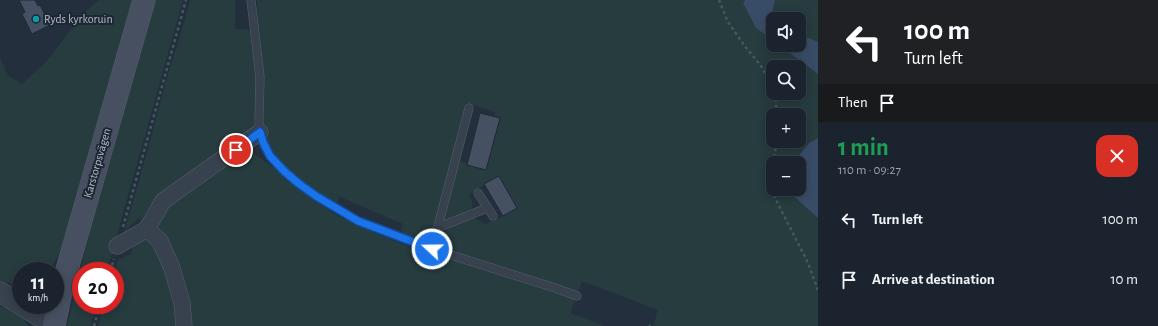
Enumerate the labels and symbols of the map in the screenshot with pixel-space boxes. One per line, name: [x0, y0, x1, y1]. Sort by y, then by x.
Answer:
place label: Ryds kyrkoruin: [44, 13, 113, 26]
marker: Ryds kyrkoruin: [31, 14, 41, 24]
street label: Karstorpsvägen: [81, 127, 113, 199]
pin: [219, 133, 253, 167]
position arrow: [411, 228, 453, 270]
speed limit sign: 20: [72, 262, 124, 314]

